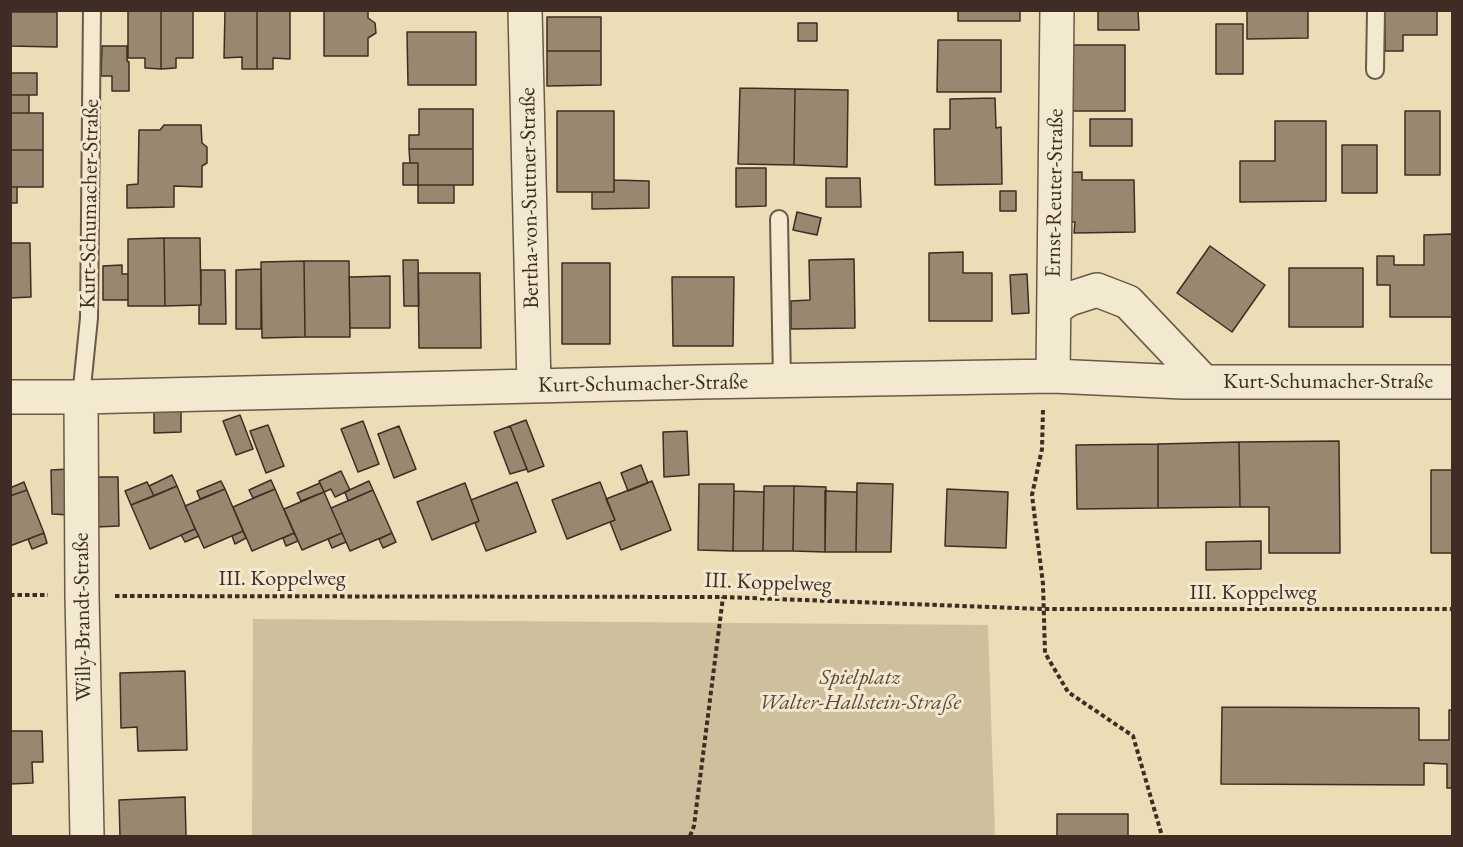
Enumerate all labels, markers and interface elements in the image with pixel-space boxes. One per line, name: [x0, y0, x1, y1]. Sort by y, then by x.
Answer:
street label: Bertha-von-Suttner-Straße: [515, 87, 545, 309]
street label: Kurt-Schumacher-Straße: [75, 99, 105, 309]
street label: Ernst-Reuter-Straße: [1040, 108, 1070, 278]
street label: Kurt-Schumacher-Straße: [538, 369, 748, 399]
street label: Kurt-Schumacher-Straße: [1223, 369, 1433, 395]
street label: Willy-Brandt-Straße: [68, 532, 98, 702]
street label: III. Koppelweg: [218, 566, 346, 592]
street label: III. Koppelweg: [704, 568, 832, 598]
street label: III. Koppelweg: [1189, 580, 1317, 606]
park label: Spielplatz Walter-Hallstein-Straße: [759, 665, 961, 716]

